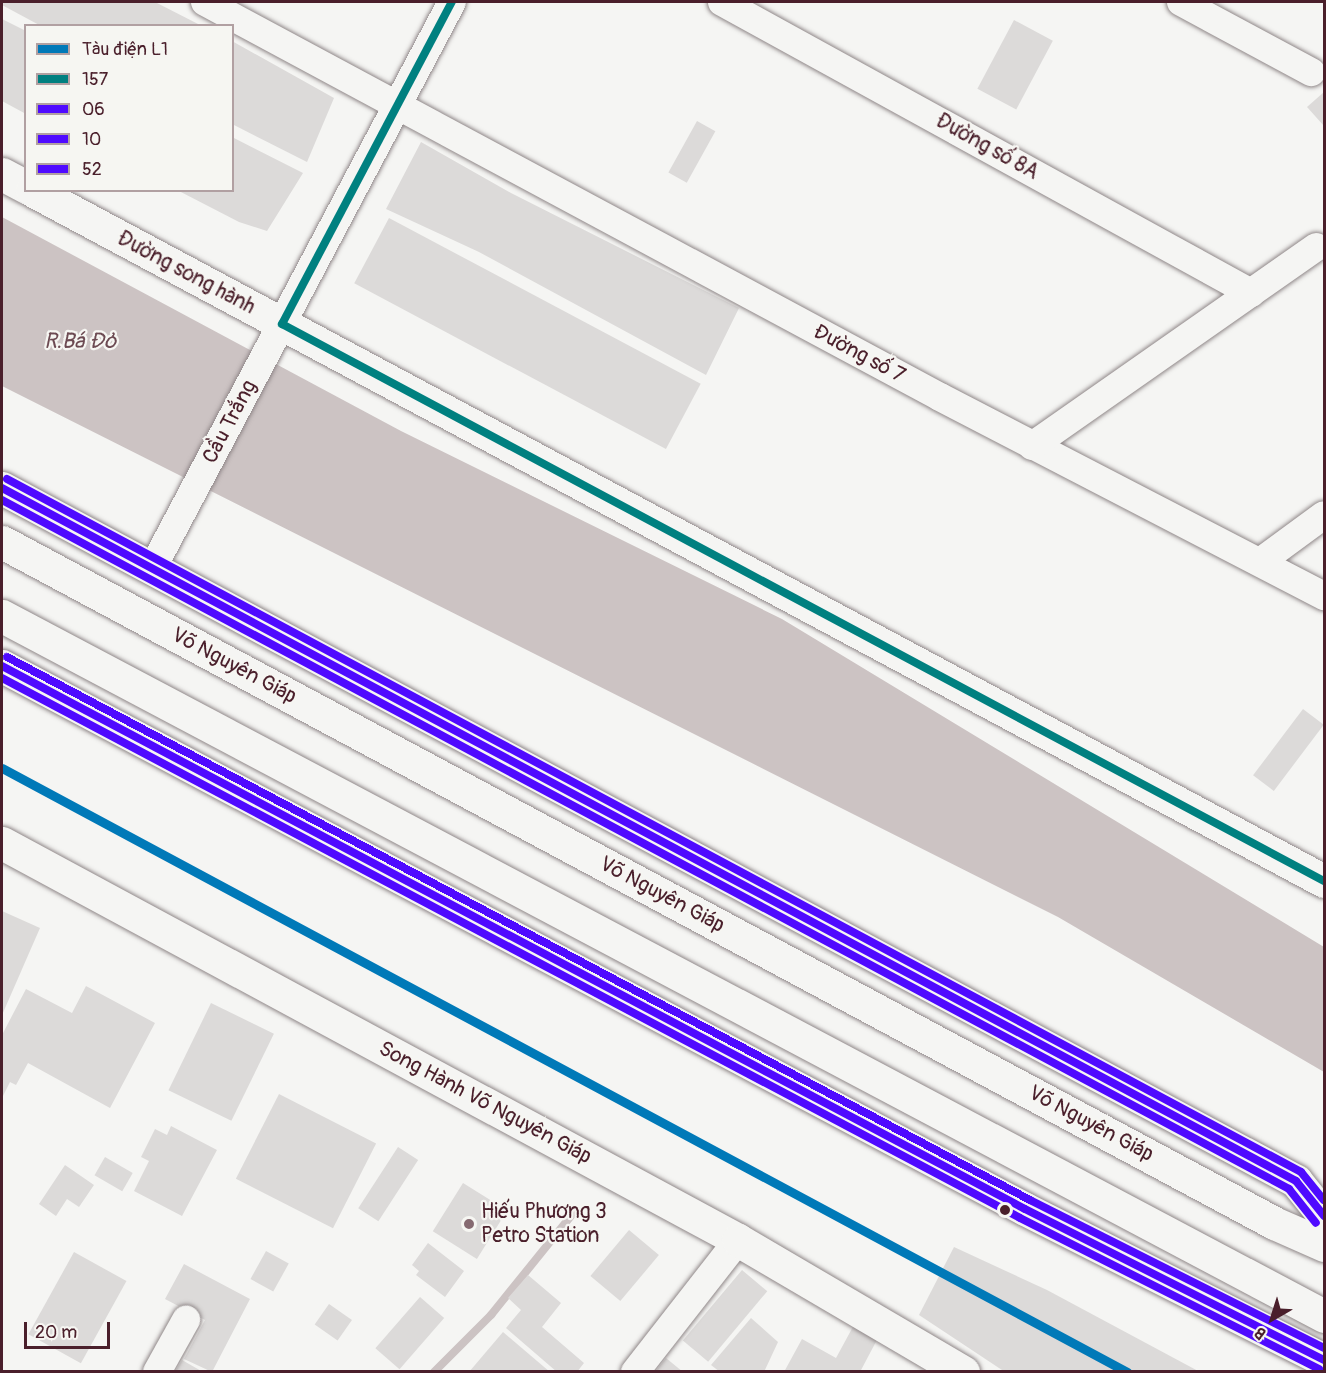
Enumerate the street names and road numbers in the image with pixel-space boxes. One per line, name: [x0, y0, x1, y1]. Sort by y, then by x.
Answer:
street label: Đường số 8A: [931, 108, 1043, 186]
street label: Đường song hành: [113, 226, 259, 320]
street label: Đường số 7: [809, 319, 909, 389]
street label: Cầu Trắng: [198, 376, 262, 468]
street label: Võ Nguyên Giáp: [167, 622, 301, 710]
street label: Võ Nguyên Giáp: [595, 851, 729, 939]
street label: Song Hành Võ Nguyên Giáp: [374, 1036, 596, 1170]
street label: Võ Nguyên Giáp: [1024, 1080, 1158, 1168]

